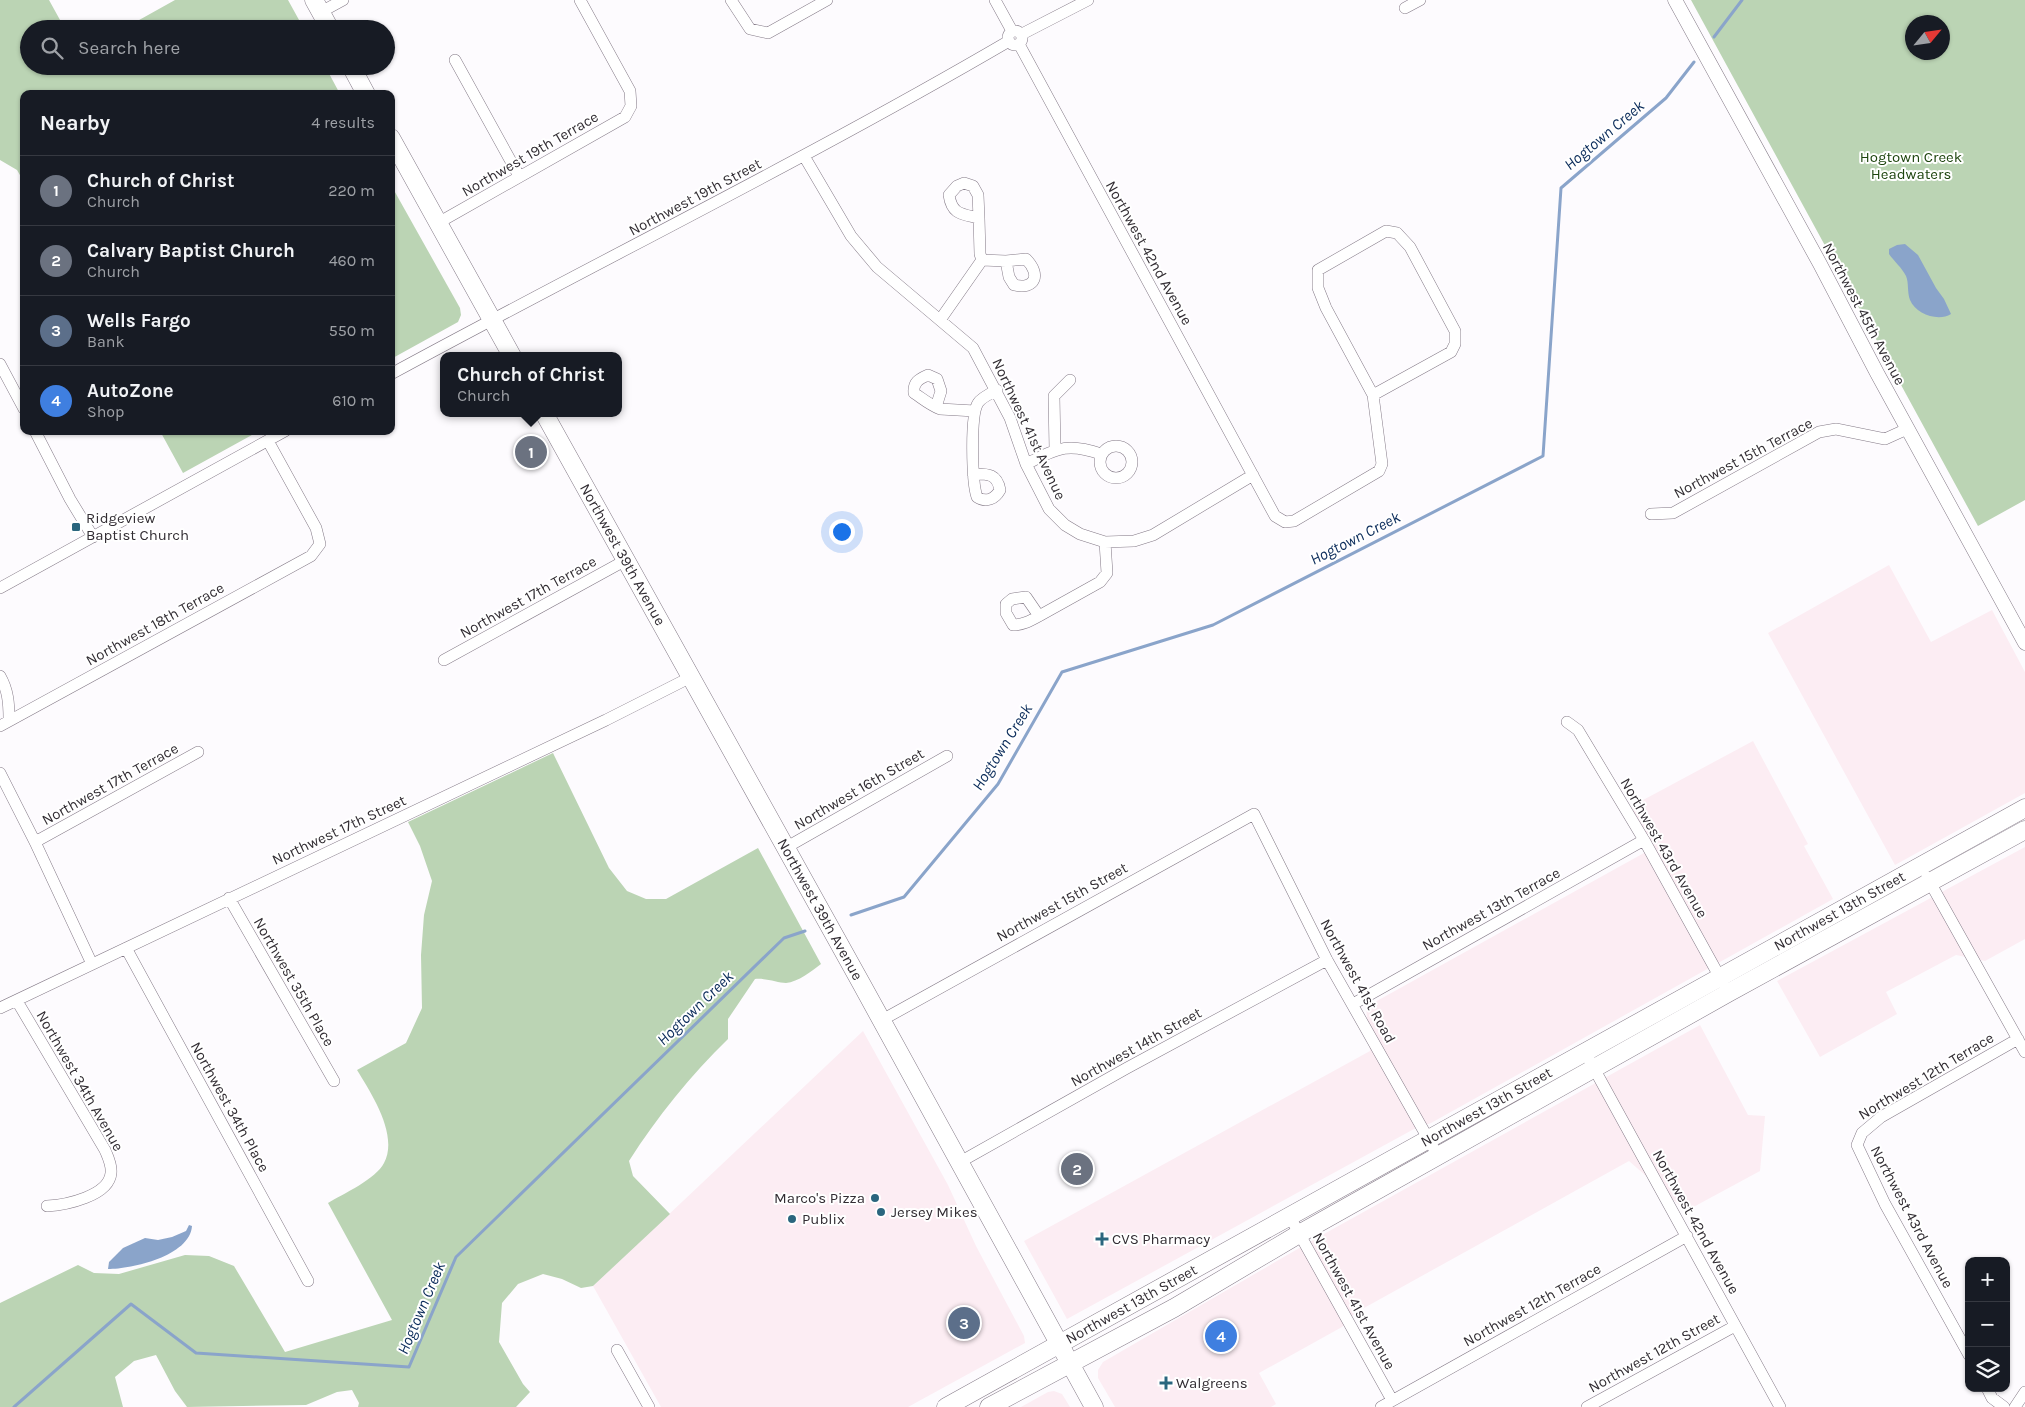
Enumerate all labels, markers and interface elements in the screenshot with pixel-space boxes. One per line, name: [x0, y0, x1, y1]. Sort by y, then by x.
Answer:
north arrow: [1905, 15, 1950, 60]
search box: [20, 20, 395, 75]
icon: search: [38, 34, 66, 62]
text: Search here: [78, 37, 180, 59]
water label: Hogtown Creek: [1560, 95, 1649, 174]
street label: Northwest 19th Terrace: [458, 108, 602, 200]
text: Nearby: [40, 111, 110, 135]
text: 4 results: [311, 113, 375, 132]
park label: Hogtown Creek Headwaters: [1860, 148, 1962, 183]
street label: Northwest 19th Street: [626, 154, 765, 240]
text: Church of Christ: [87, 170, 235, 192]
street label: Northwest 42nd Avenue: [1102, 178, 1196, 328]
text: 1: [53, 181, 59, 200]
text: 220 m: [328, 181, 375, 200]
text: Church: [87, 192, 140, 211]
text: Calvary Baptist Church: [87, 240, 295, 262]
street label: Northwest 45th Avenue: [1819, 240, 1909, 388]
text: 2: [51, 251, 61, 270]
text: 460 m: [329, 251, 375, 270]
text: Church: [87, 262, 140, 281]
text: Wells Fargo: [87, 310, 191, 332]
text: 3: [51, 321, 61, 340]
text: 550 m: [329, 321, 375, 340]
text: Bank: [87, 332, 124, 351]
popup: [440, 352, 622, 417]
street label: Northwest 41st Avenue: [988, 355, 1070, 503]
text: Church of Christ: [457, 364, 605, 386]
text: AutoZone: [87, 380, 174, 402]
text: Church: [457, 386, 510, 405]
text: 4: [51, 391, 61, 410]
text: 610 m: [332, 391, 375, 410]
text: Shop: [87, 402, 124, 421]
street label: Northwest 15th Terrace: [1671, 414, 1815, 502]
pin: 1: [515, 433, 547, 471]
street label: Northwest 39th Avenue: [576, 481, 669, 629]
water label: Hogtown Creek: [1307, 507, 1404, 569]
place label: Ridgeview Baptist Church: [86, 509, 189, 544]
your location: [829, 519, 855, 545]
marker: Ridgeview Baptist Church: [70, 521, 82, 533]
street label: Northwest 17th Terrace: [457, 552, 599, 642]
street label: Northwest 18th Terrace: [83, 578, 227, 670]
water label: Hogtown Creek: [968, 699, 1037, 794]
street label: Northwest 17th Terrace: [39, 739, 181, 829]
street label: Northwest 16th Street: [791, 744, 928, 834]
street label: Northwest 43rd Avenue: [1617, 775, 1711, 921]
street label: Northwest 17th Street: [269, 791, 409, 869]
street label: Northwest 39th Avenue: [773, 835, 867, 983]
street label: Northwest 15th Street: [993, 858, 1131, 946]
street label: Northwest 13th Terrace: [1419, 864, 1563, 954]
street label: Northwest 13th Street: [1771, 867, 1909, 955]
street label: Northwest 35th Place: [250, 914, 338, 1050]
street label: Northwest 41st Road: [1316, 916, 1400, 1046]
water label: Hogtown Creek: [653, 966, 738, 1049]
street label: Northwest 14th Street: [1067, 1003, 1205, 1091]
street label: Northwest 34th Avenue: [32, 1008, 128, 1154]
street label: Northwest 12th Terrace: [1855, 1028, 1997, 1124]
street label: Northwest 34th Place: [187, 1039, 273, 1175]
street label: Northwest 13th Street: [1417, 1063, 1556, 1151]
street label: Northwest 43rd Avenue: [1867, 1143, 1957, 1291]
street label: Northwest 42nd Avenue: [1649, 1147, 1743, 1297]
pin: 2: [1061, 1150, 1093, 1188]
place label: Marco's Pizza: [774, 1189, 865, 1207]
marker: Marco's Pizza: [869, 1192, 881, 1204]
place label: Jersey Mikes: [891, 1203, 978, 1221]
marker: Jersey Mikes: [875, 1206, 887, 1218]
place label: Publix: [802, 1210, 845, 1228]
marker: Publix: [786, 1213, 798, 1225]
street label: Northwest 41st Avenue: [1309, 1229, 1399, 1373]
place label: CVS Pharmacy: [1112, 1230, 1210, 1248]
marker: CVS Pharmacy: [1096, 1233, 1108, 1245]
map controls: [1965, 1257, 2010, 1392]
button: +: [1965, 1257, 2010, 1302]
water label: Hogtown Creek: [393, 1258, 449, 1357]
street label: Northwest 13th Street: [1062, 1260, 1201, 1348]
street label: Northwest 12th Terrace: [1460, 1260, 1604, 1350]
button: −: [1965, 1302, 2010, 1347]
pin: 3: [948, 1304, 980, 1342]
street label: Northwest 12th Street: [1585, 1309, 1723, 1397]
pin: 4: [1205, 1317, 1237, 1355]
button: layers: [1965, 1347, 2010, 1392]
place label: Walgreens: [1176, 1374, 1248, 1392]
marker: Walgreens: [1160, 1377, 1172, 1389]

